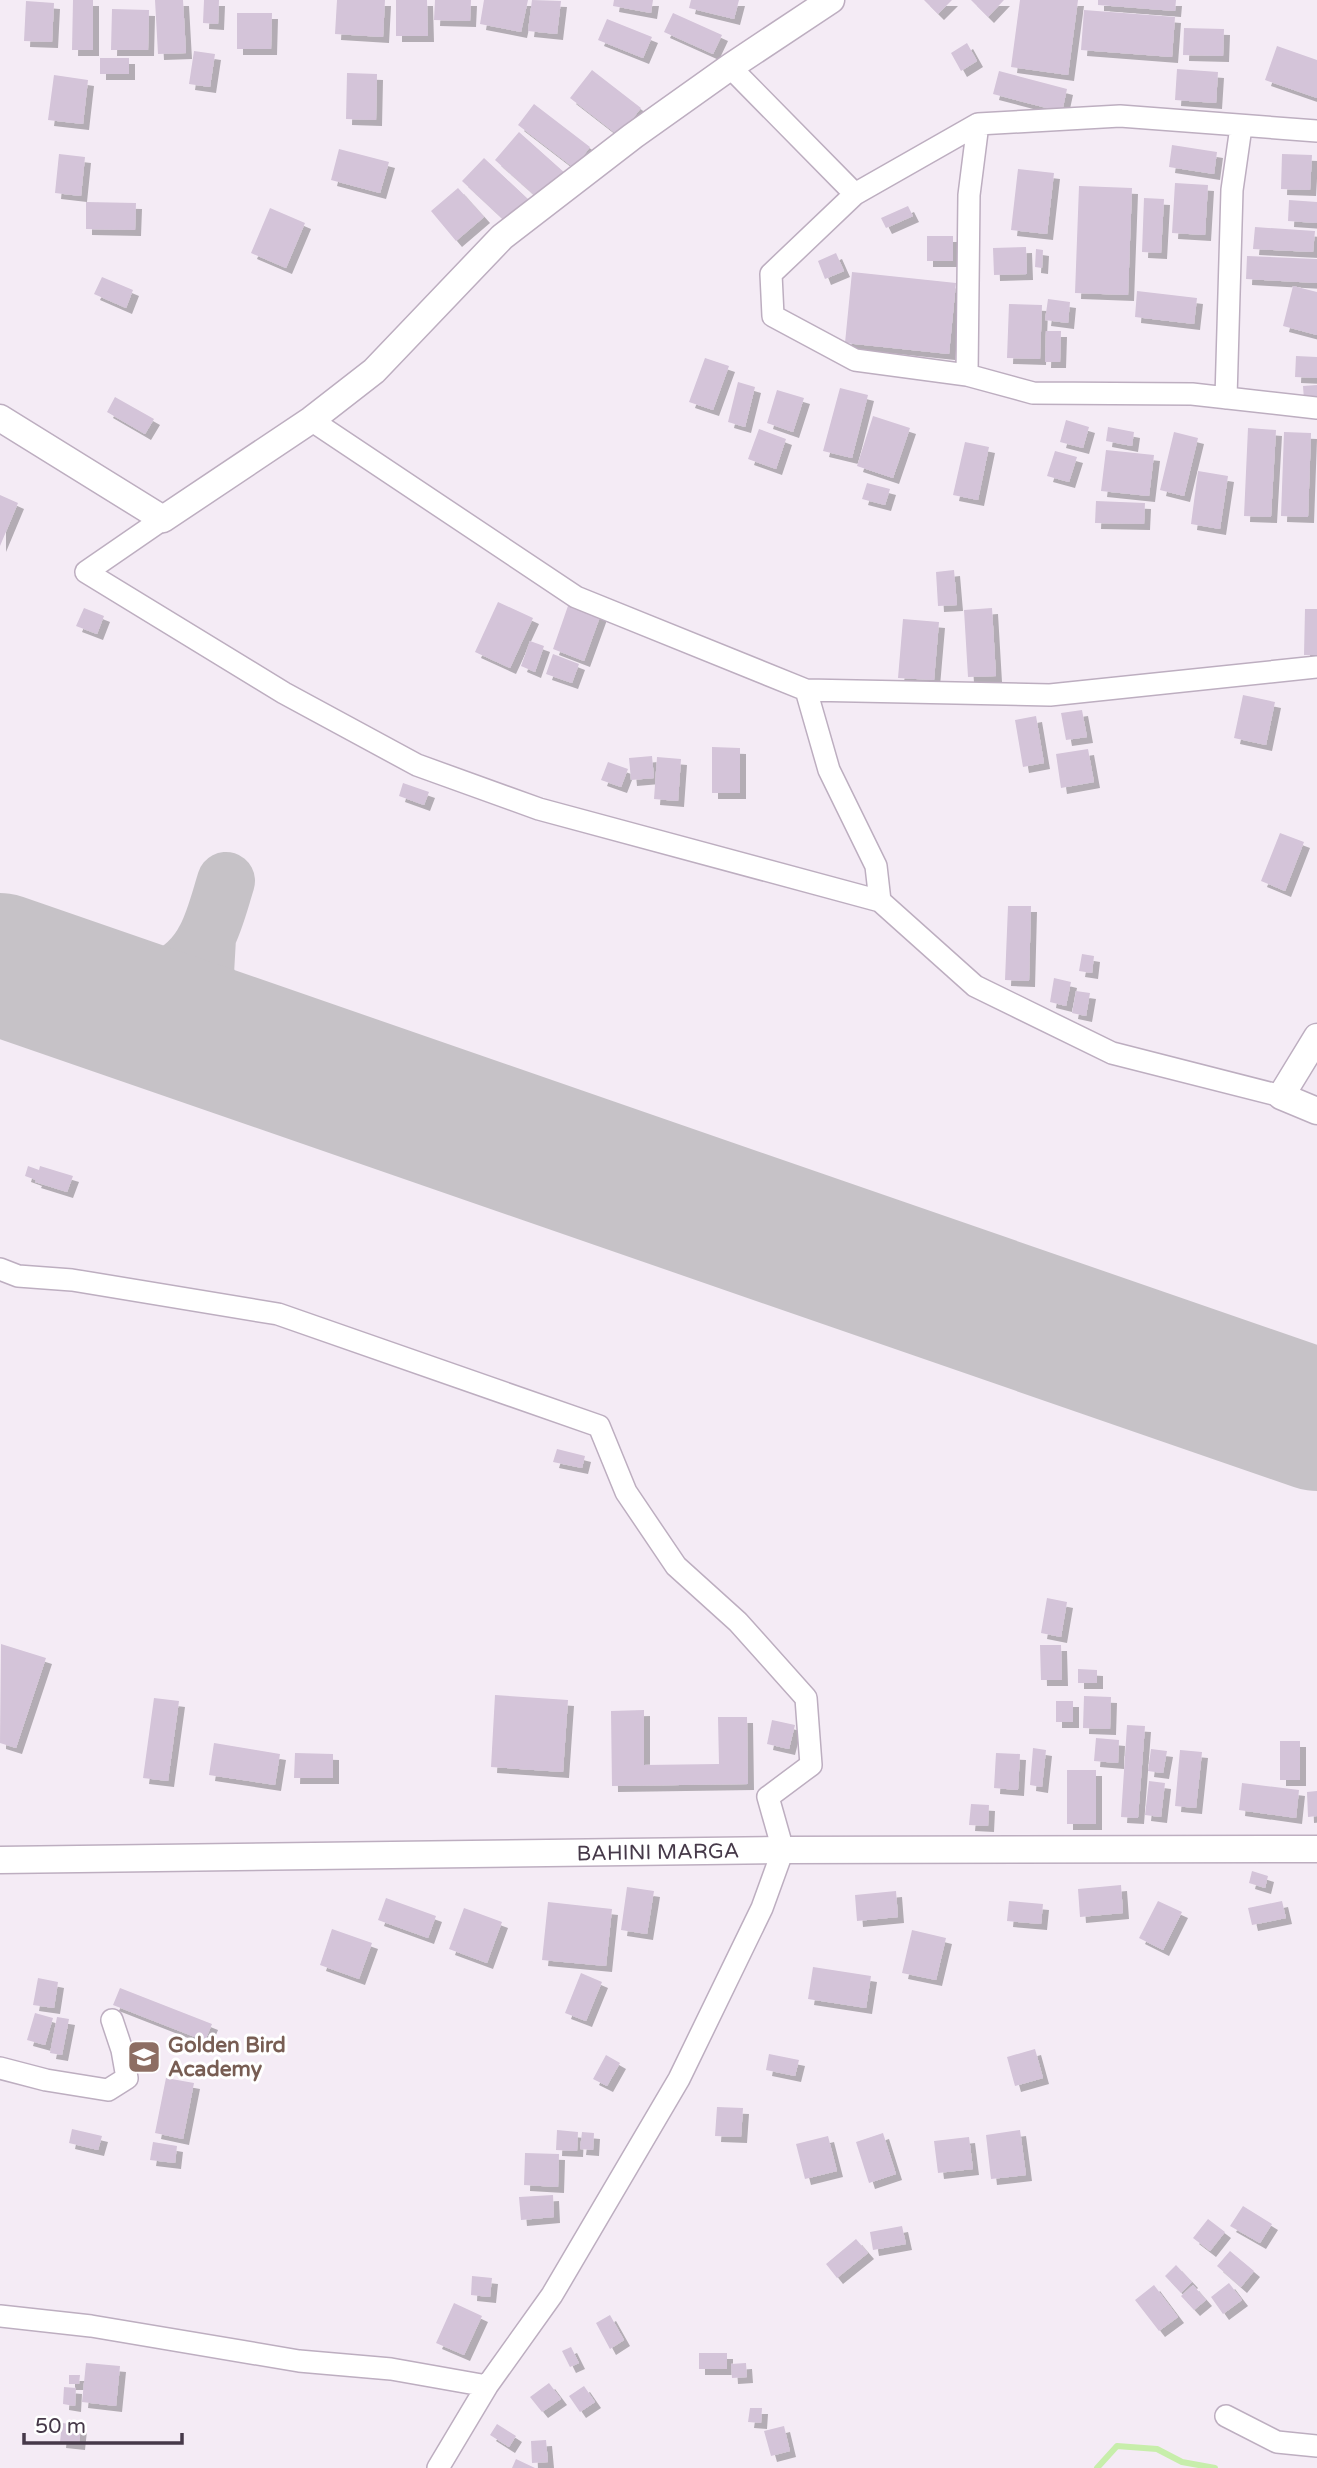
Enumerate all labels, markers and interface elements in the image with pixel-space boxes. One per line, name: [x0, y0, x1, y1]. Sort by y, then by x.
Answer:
street label: BAHINI MARGA: [576, 1839, 740, 1866]
place label: Golden Bird Academy: [168, 2033, 286, 2082]
school or university icon: Golden Bird Academy: [125, 2038, 163, 2076]
scale bar: [24, 2402, 182, 2446]
text: 50 m: [35, 2414, 86, 2439]

